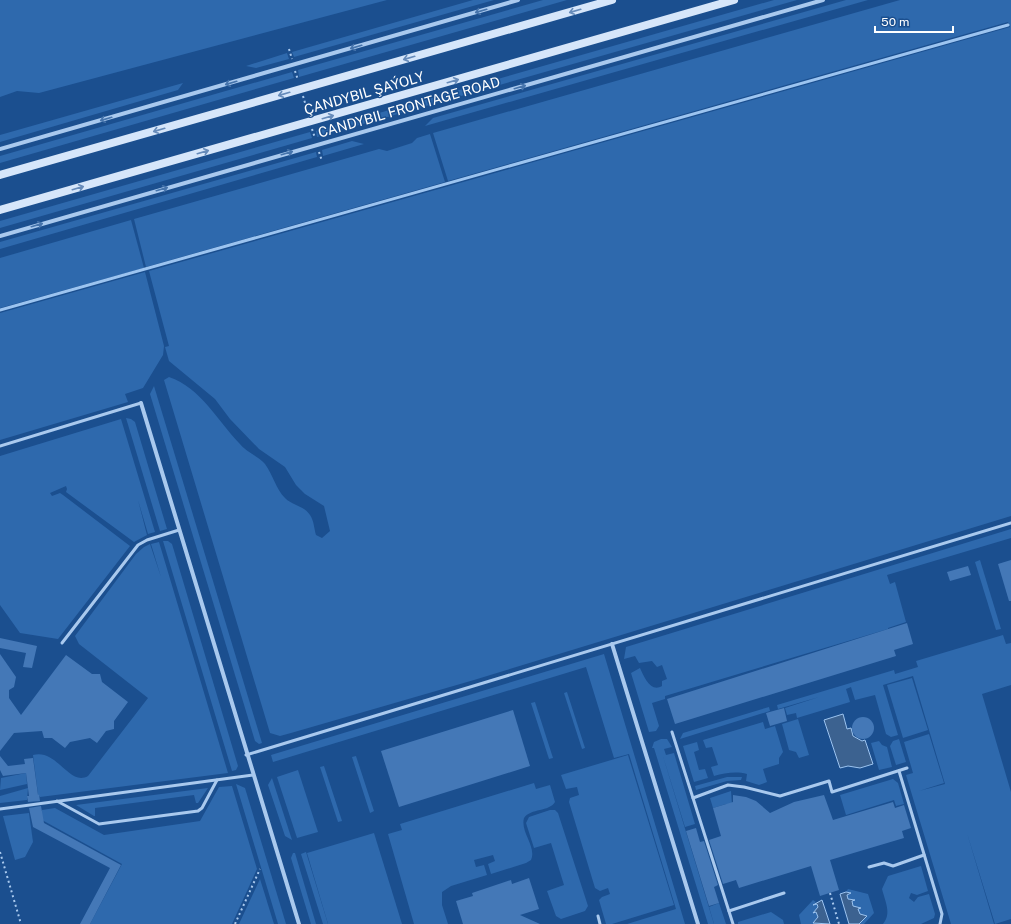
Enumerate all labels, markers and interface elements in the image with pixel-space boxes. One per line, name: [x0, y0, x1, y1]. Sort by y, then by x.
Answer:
one-way arrow: [475, 8, 488, 15]
one-way arrow: [568, 8, 581, 15]
scale bar: [875, 8, 953, 34]
text: 50 m: [881, 15, 909, 29]
one-way arrow: [350, 44, 363, 51]
one-way arrow: [403, 55, 416, 62]
street label: ÇANDYBIL ŞAÝOLY: [302, 67, 426, 118]
street label: CANDYBIL FRONTAGE ROAD: [316, 73, 502, 141]
one-way arrow: [446, 77, 459, 84]
one-way arrow: [225, 80, 238, 87]
one-way arrow: [513, 83, 526, 90]
one-way arrow: [278, 91, 291, 98]
one-way arrow: [321, 112, 334, 120]
one-way arrow: [100, 116, 113, 123]
one-way arrow: [153, 127, 166, 134]
one-way arrow: [196, 148, 209, 155]
one-way arrow: [281, 149, 294, 156]
one-way arrow: [71, 184, 84, 191]
one-way arrow: [156, 185, 169, 192]
one-way arrow: [31, 221, 44, 228]

